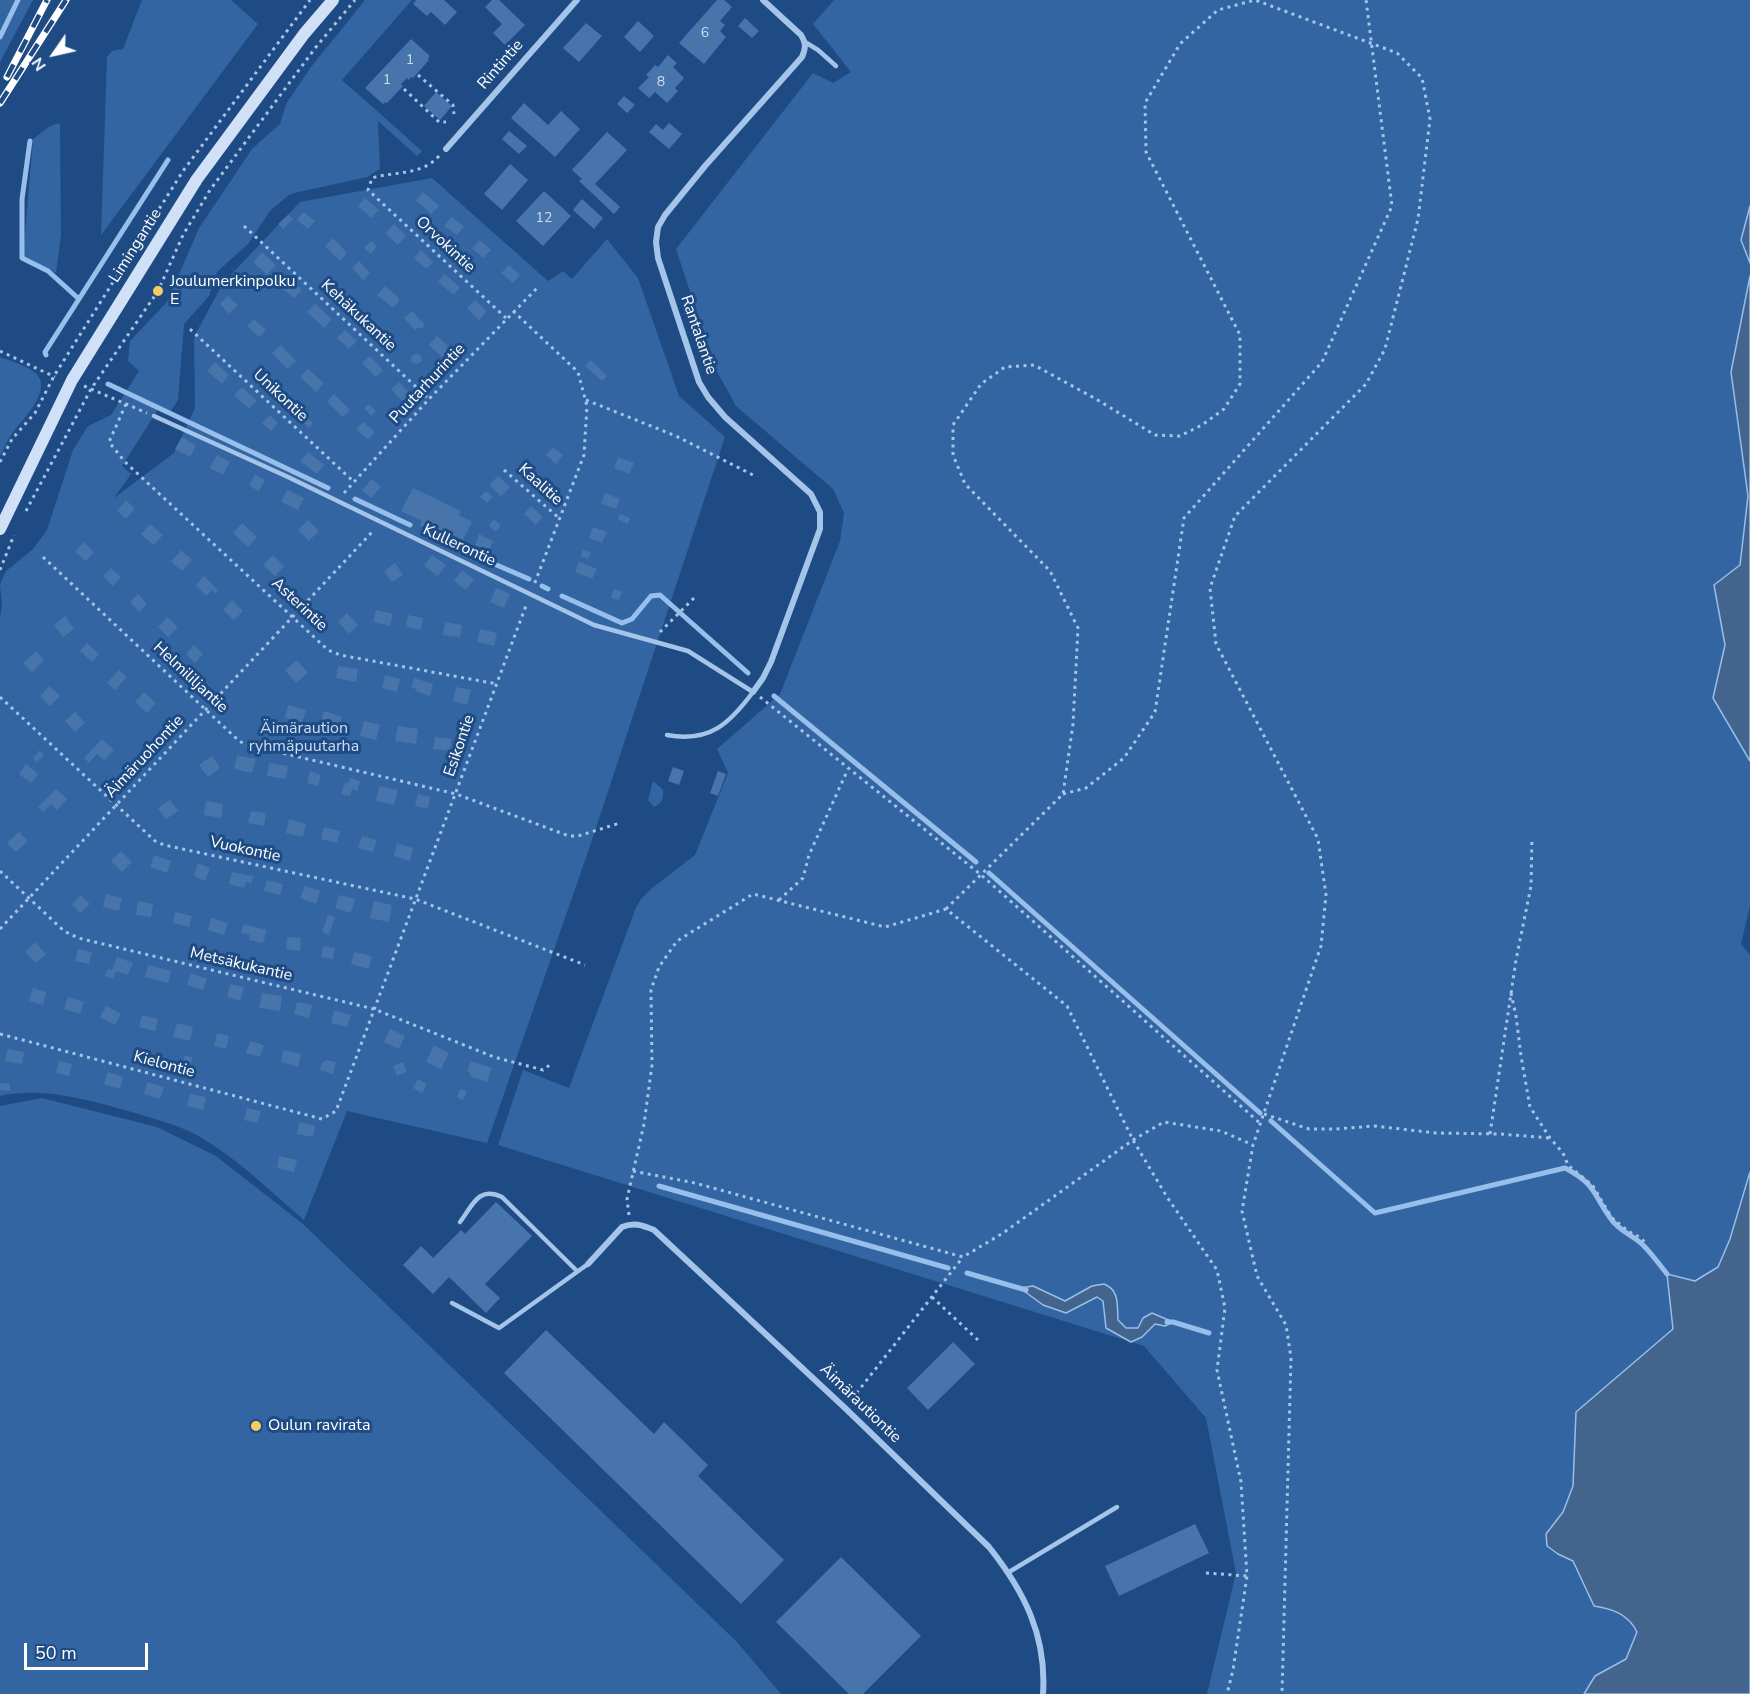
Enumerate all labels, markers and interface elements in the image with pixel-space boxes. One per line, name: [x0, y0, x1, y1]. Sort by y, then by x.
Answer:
north arrow: [24, 24, 84, 84]
house number: 6: [701, 26, 709, 42]
street label: Rintintie: [474, 36, 528, 94]
text: N: [27, 53, 52, 75]
house number: 1: [406, 53, 414, 69]
house number: 1: [383, 73, 391, 89]
house number: 8: [657, 75, 665, 91]
street label: Limingantie: [106, 205, 166, 287]
house number: 12: [536, 211, 552, 227]
street label: Orvokintie: [411, 213, 479, 277]
place label: Joulumerkinpolku E: [170, 272, 295, 310]
street label: Kehäkukantie: [316, 276, 400, 356]
marker: Joulumerkinpolku E: [151, 284, 165, 298]
street label: Rantalantie: [676, 293, 720, 377]
street label: Puutarhurintie: [386, 340, 470, 428]
street label: Unikontie: [249, 366, 311, 426]
street label: Kaalitie: [514, 460, 566, 510]
street label: Kullerontie: [420, 521, 498, 571]
street label: Asterintie: [267, 574, 331, 636]
street label: Helmililjantie: [149, 639, 231, 717]
street label: Äimäruohontie: [102, 712, 188, 802]
street label: Esikontie: [440, 713, 480, 779]
park label: Äimäraution ryhmäpuutarha: [249, 719, 359, 757]
street label: Vuokontie: [208, 833, 282, 867]
street label: Metsäkukantie: [188, 944, 294, 986]
street label: Kielontie: [131, 1048, 197, 1082]
street label: Äimärautiontie: [815, 1360, 905, 1448]
place label: Oulun ravirata: [268, 1416, 370, 1436]
marker: Oulun ravirata: [249, 1419, 263, 1433]
scale bar: [27, 1631, 152, 1669]
text: 50 m: [35, 1641, 77, 1665]

